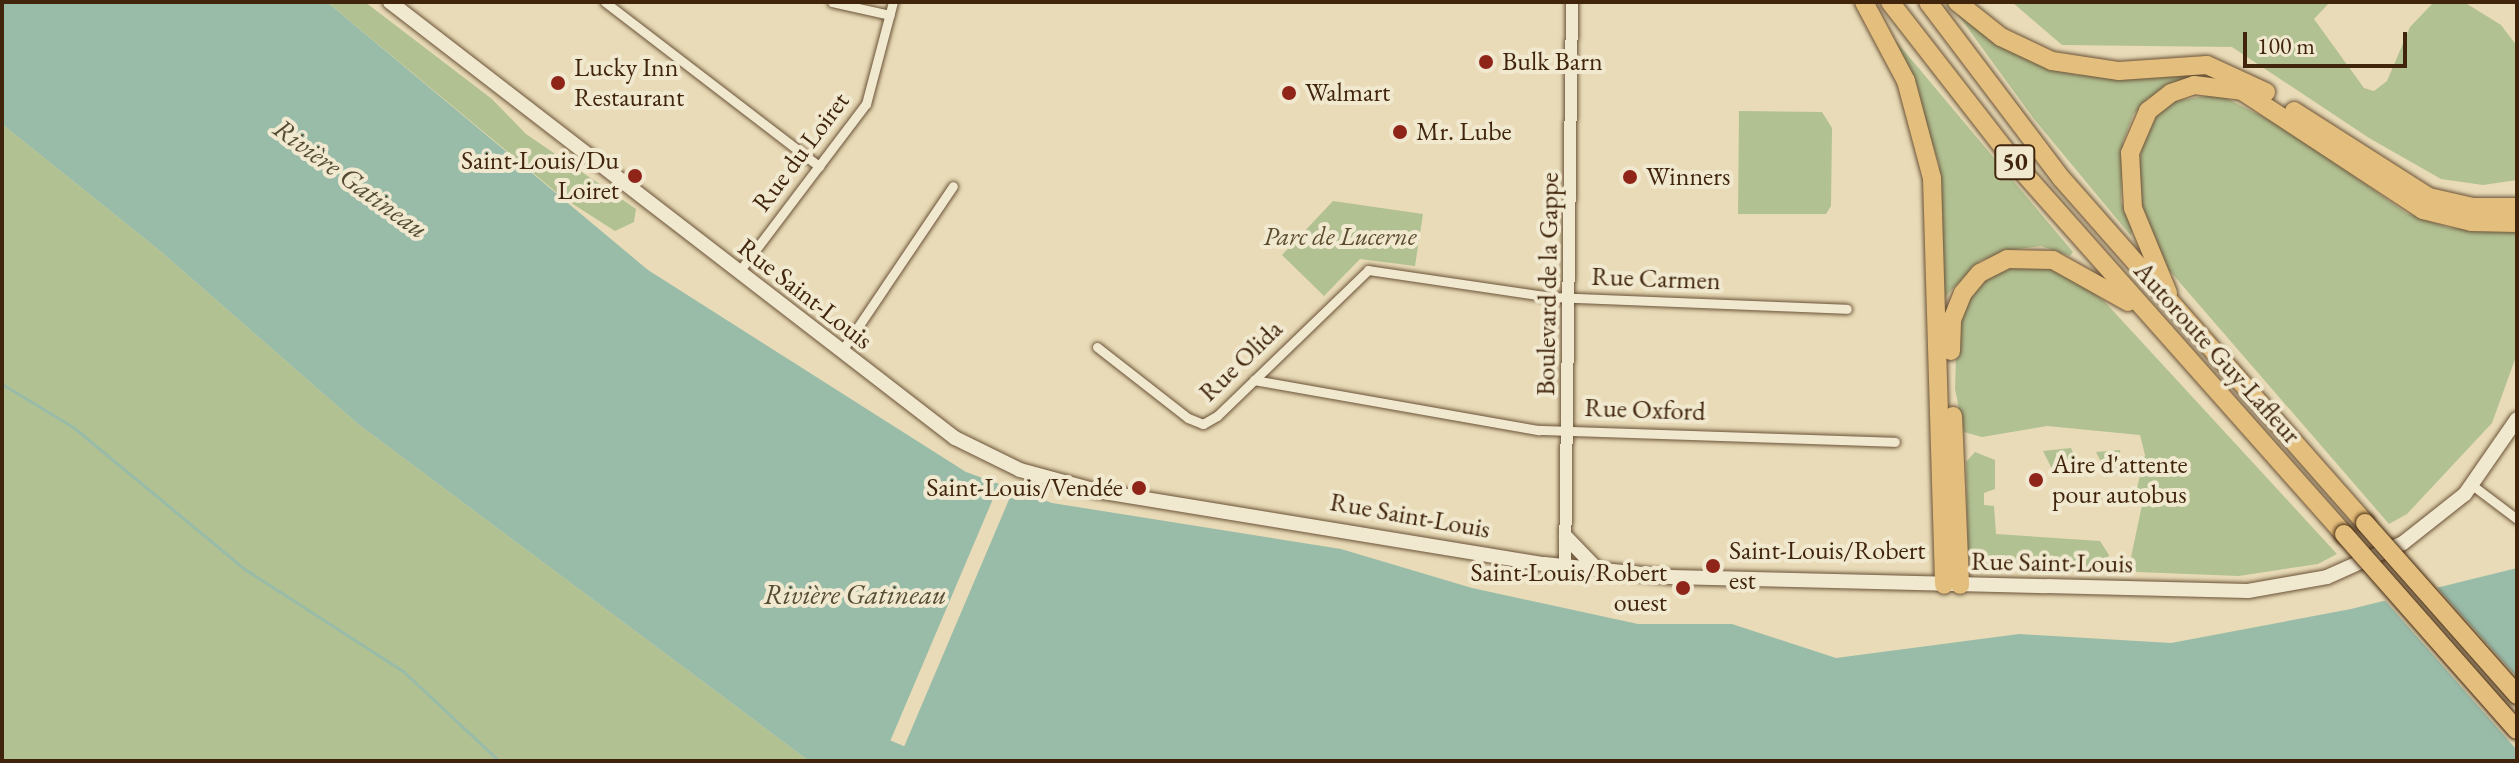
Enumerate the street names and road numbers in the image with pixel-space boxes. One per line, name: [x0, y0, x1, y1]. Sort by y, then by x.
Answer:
street label: Rue du Loiret: [746, 86, 856, 218]
road number: 50: [1993, 142, 2037, 182]
street label: Boulevard de la Gappe: [1530, 172, 1566, 396]
street label: Rue Saint-Louis: [732, 232, 878, 356]
street label: Autoroute Guy-Lafleur: [2127, 256, 2307, 450]
street label: Rue Carmen: [1591, 261, 1721, 297]
street label: Rue Olida: [1193, 314, 1289, 408]
street label: Rue Oxford: [1584, 392, 1706, 428]
street label: Rue Saint-Louis: [1328, 487, 1492, 545]
street label: Rue Saint-Louis: [1971, 546, 2133, 580]

